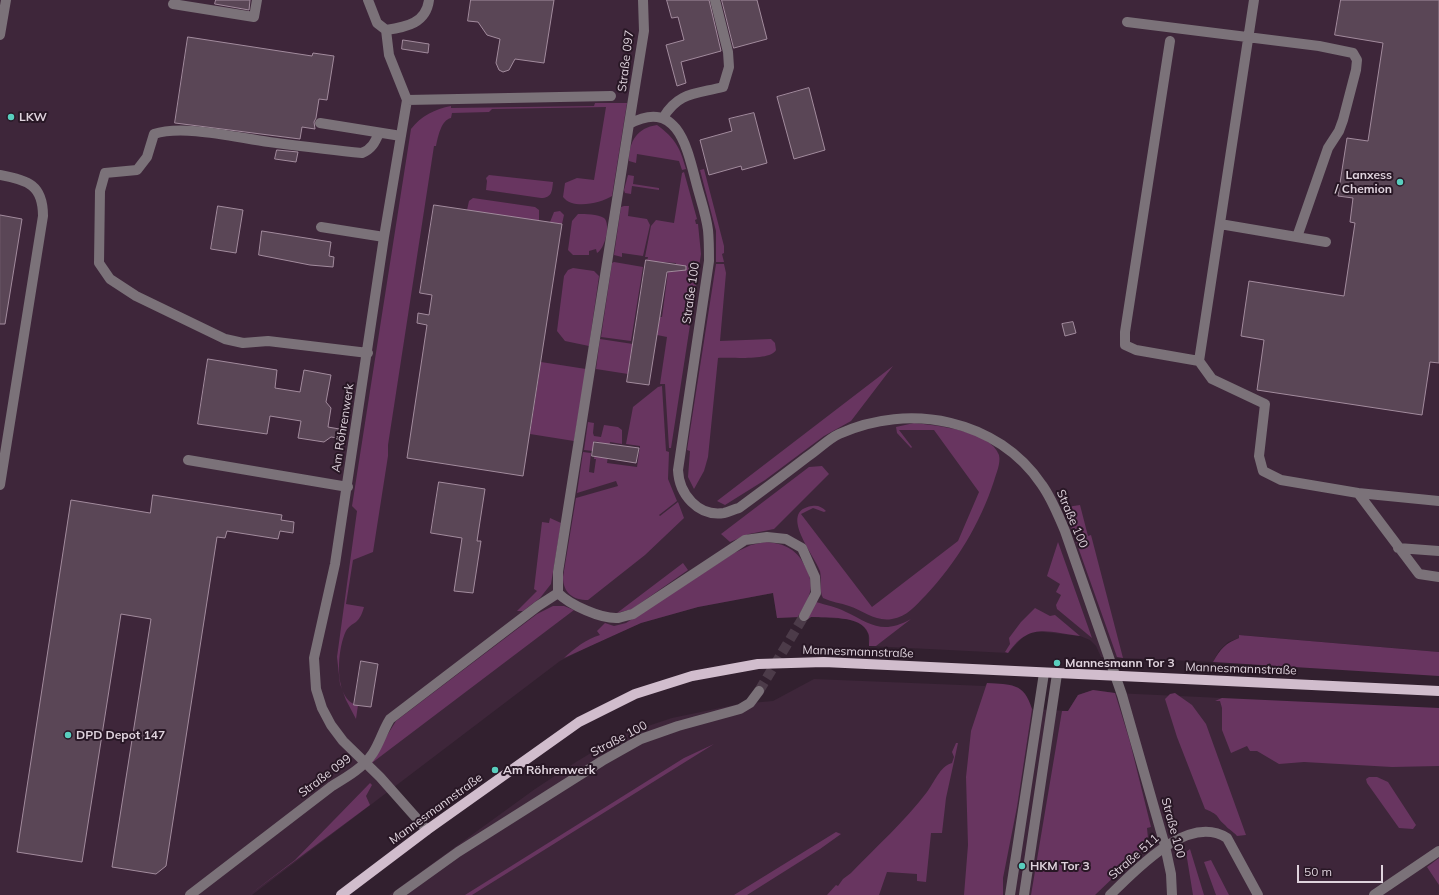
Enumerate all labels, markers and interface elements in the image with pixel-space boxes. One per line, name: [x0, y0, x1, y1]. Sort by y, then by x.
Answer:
street label: Straße 097: [615, 29, 637, 93]
place label: LKW: [19, 110, 47, 124]
marker: LKW: [6, 112, 16, 122]
place label: Lanxess / Chemion: [1335, 168, 1392, 196]
marker: Lanxess / Chemion: [1395, 177, 1405, 187]
street label: Straße 100: [680, 261, 702, 325]
street label: Am Röhrenwerk: [329, 383, 357, 473]
street label: Straße 100: [1053, 488, 1091, 550]
street label: Mannesmannstraße: [802, 643, 914, 661]
place label: Mannesmann Tor 3: [1065, 656, 1175, 670]
marker: Mannesmann Tor 3: [1052, 658, 1062, 668]
street label: Mannesmannstraße: [1185, 660, 1297, 678]
street label: Straße 100: [588, 718, 650, 760]
place label: DPD Depot 147: [76, 728, 165, 742]
marker: DPD Depot 147: [63, 730, 73, 740]
street label: Straße 099: [296, 752, 354, 800]
place label: Am Röhrenwerk: [503, 763, 595, 777]
marker: Am Röhrenwerk: [490, 765, 500, 775]
street label: Mannesmannstraße: [387, 770, 485, 848]
street label: Straße 100: [1158, 796, 1188, 860]
street label: Straße 511: [1106, 831, 1162, 883]
scale bar: [1299, 857, 1385, 883]
place label: HKM Tor 3: [1030, 859, 1090, 873]
marker: HKM Tor 3: [1017, 861, 1027, 871]
text: 50 m: [1304, 864, 1332, 879]

